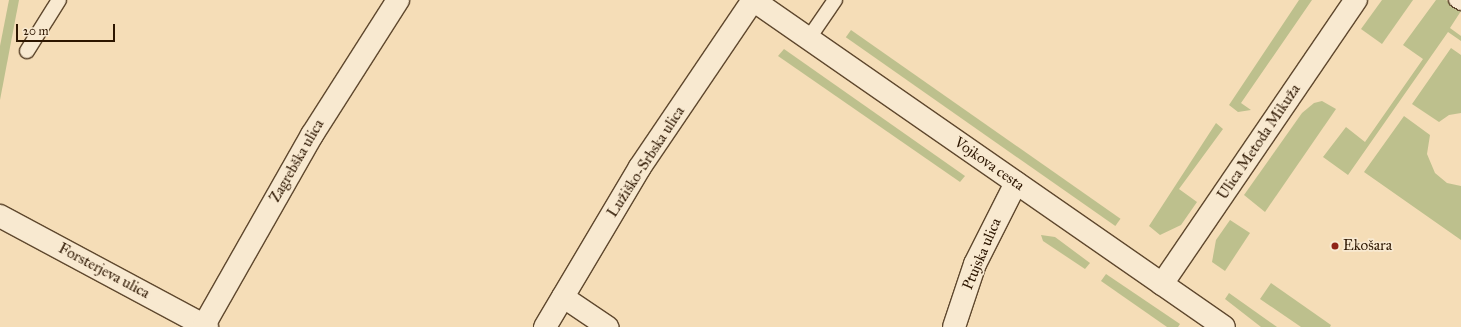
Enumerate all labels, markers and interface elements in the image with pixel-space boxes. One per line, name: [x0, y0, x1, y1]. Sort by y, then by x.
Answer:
scale bar: [18, 16, 117, 42]
text: 20 m: [23, 24, 49, 38]
street label: Ulica Metoda Mikuža: [1214, 81, 1304, 203]
street label: Lužiško-Srbska ulica: [603, 103, 689, 221]
street label: Zagrebška ulica: [266, 116, 328, 206]
street label: Vojkova cesta: [950, 133, 1028, 195]
street label: Ptujska ulica: [959, 215, 1005, 293]
place label: Ekošara: [1343, 237, 1392, 255]
street label: Forsterjeva ulica: [55, 239, 153, 303]
marker: Ekošara: [1330, 241, 1340, 251]

